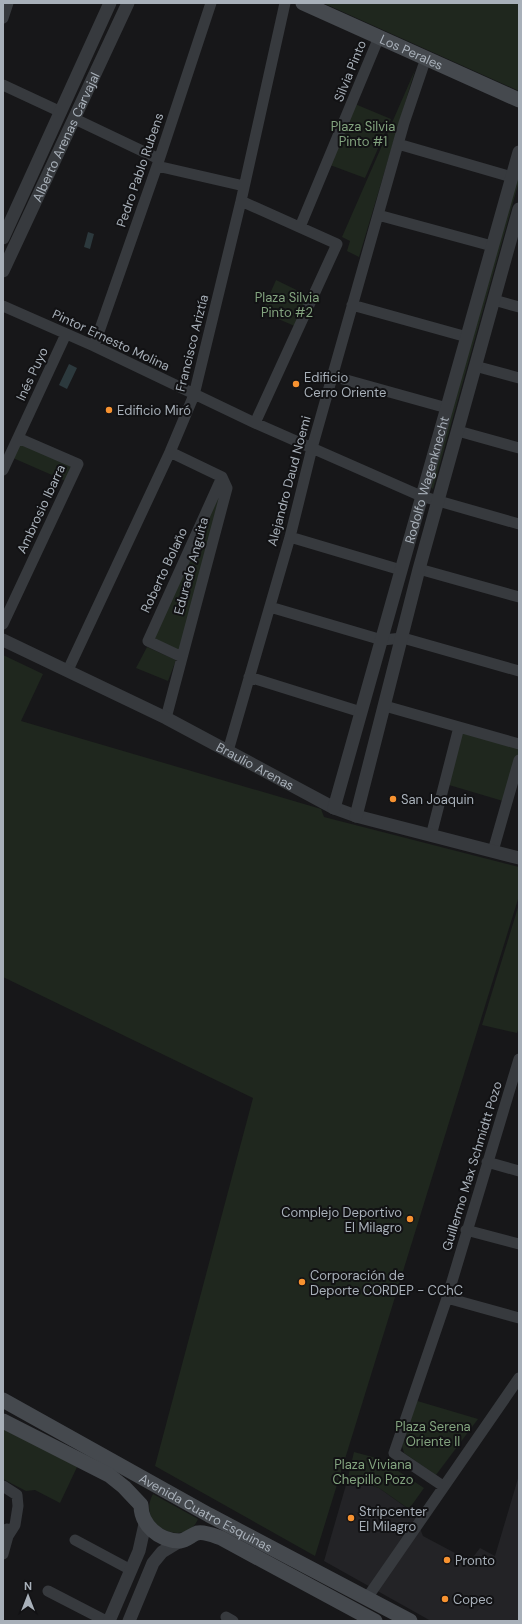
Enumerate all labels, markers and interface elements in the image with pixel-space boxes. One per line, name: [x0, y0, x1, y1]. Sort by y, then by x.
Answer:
street label: Los Perales: [377, 30, 446, 73]
street label: Silvia Pinto: [330, 38, 370, 104]
street label: Alberto Arenas Carvajal: [28, 69, 103, 204]
street label: Pedro Pablo Rubens: [112, 111, 168, 229]
park label: Plaza Silvia Pinto #1: [331, 118, 395, 150]
park label: Plaza Silvia Pinto #2: [255, 289, 319, 321]
street label: Francisco Ariztía: [172, 293, 212, 393]
street label: Pintor Ernesto Molina: [50, 305, 172, 375]
street label: Inés Puyo: [12, 344, 52, 404]
place label: Edificio Cerro Oriente: [304, 369, 386, 401]
marker: Edificio Cerro Oriente: [291, 379, 301, 389]
place label: Edificio Miró: [117, 402, 191, 419]
marker: Edificio Miró: [104, 405, 114, 415]
street label: Alejandro Daud Noemi: [263, 414, 315, 548]
street label: Rodolfo Wagenknecht: [401, 414, 453, 545]
street label: Ambrosio Ibarra: [13, 462, 69, 556]
street label: Edurado Anguita: [170, 515, 212, 617]
street label: Roberto Bolaño: [137, 524, 191, 615]
street label: Braulio Arenas: [213, 738, 297, 794]
place label: San Joaquin: [401, 791, 474, 808]
marker: San Joaquin: [388, 794, 398, 804]
street label: Guillermo Max Schmidtt Pozo: [438, 1079, 506, 1253]
place label: Complejo Deportivo El Milagro: [281, 1204, 402, 1236]
marker: Complejo Deportivo El Milagro: [405, 1214, 415, 1224]
place label: Corporación de Deporte CORDEP - CChC: [310, 1267, 463, 1299]
marker: Corporación de Deporte CORDEP - CChC: [297, 1277, 307, 1287]
park label: Plaza Serena Oriente II: [395, 1418, 471, 1450]
park label: Plaza Viviana Chepillo Pozo: [333, 1456, 414, 1488]
street label: Avenida Cuatro Esquinas: [136, 1469, 276, 1556]
place label: Stripcenter El Milagro: [359, 1503, 427, 1535]
marker: Stripcenter El Milagro: [346, 1513, 356, 1523]
place label: Pronto: [455, 1552, 495, 1569]
marker: Pronto: [442, 1555, 452, 1565]
north arrow: [8, 1576, 48, 1616]
text: N: [24, 1579, 32, 1593]
place label: Copec: [453, 1591, 493, 1608]
marker: Copec: [440, 1594, 450, 1604]

